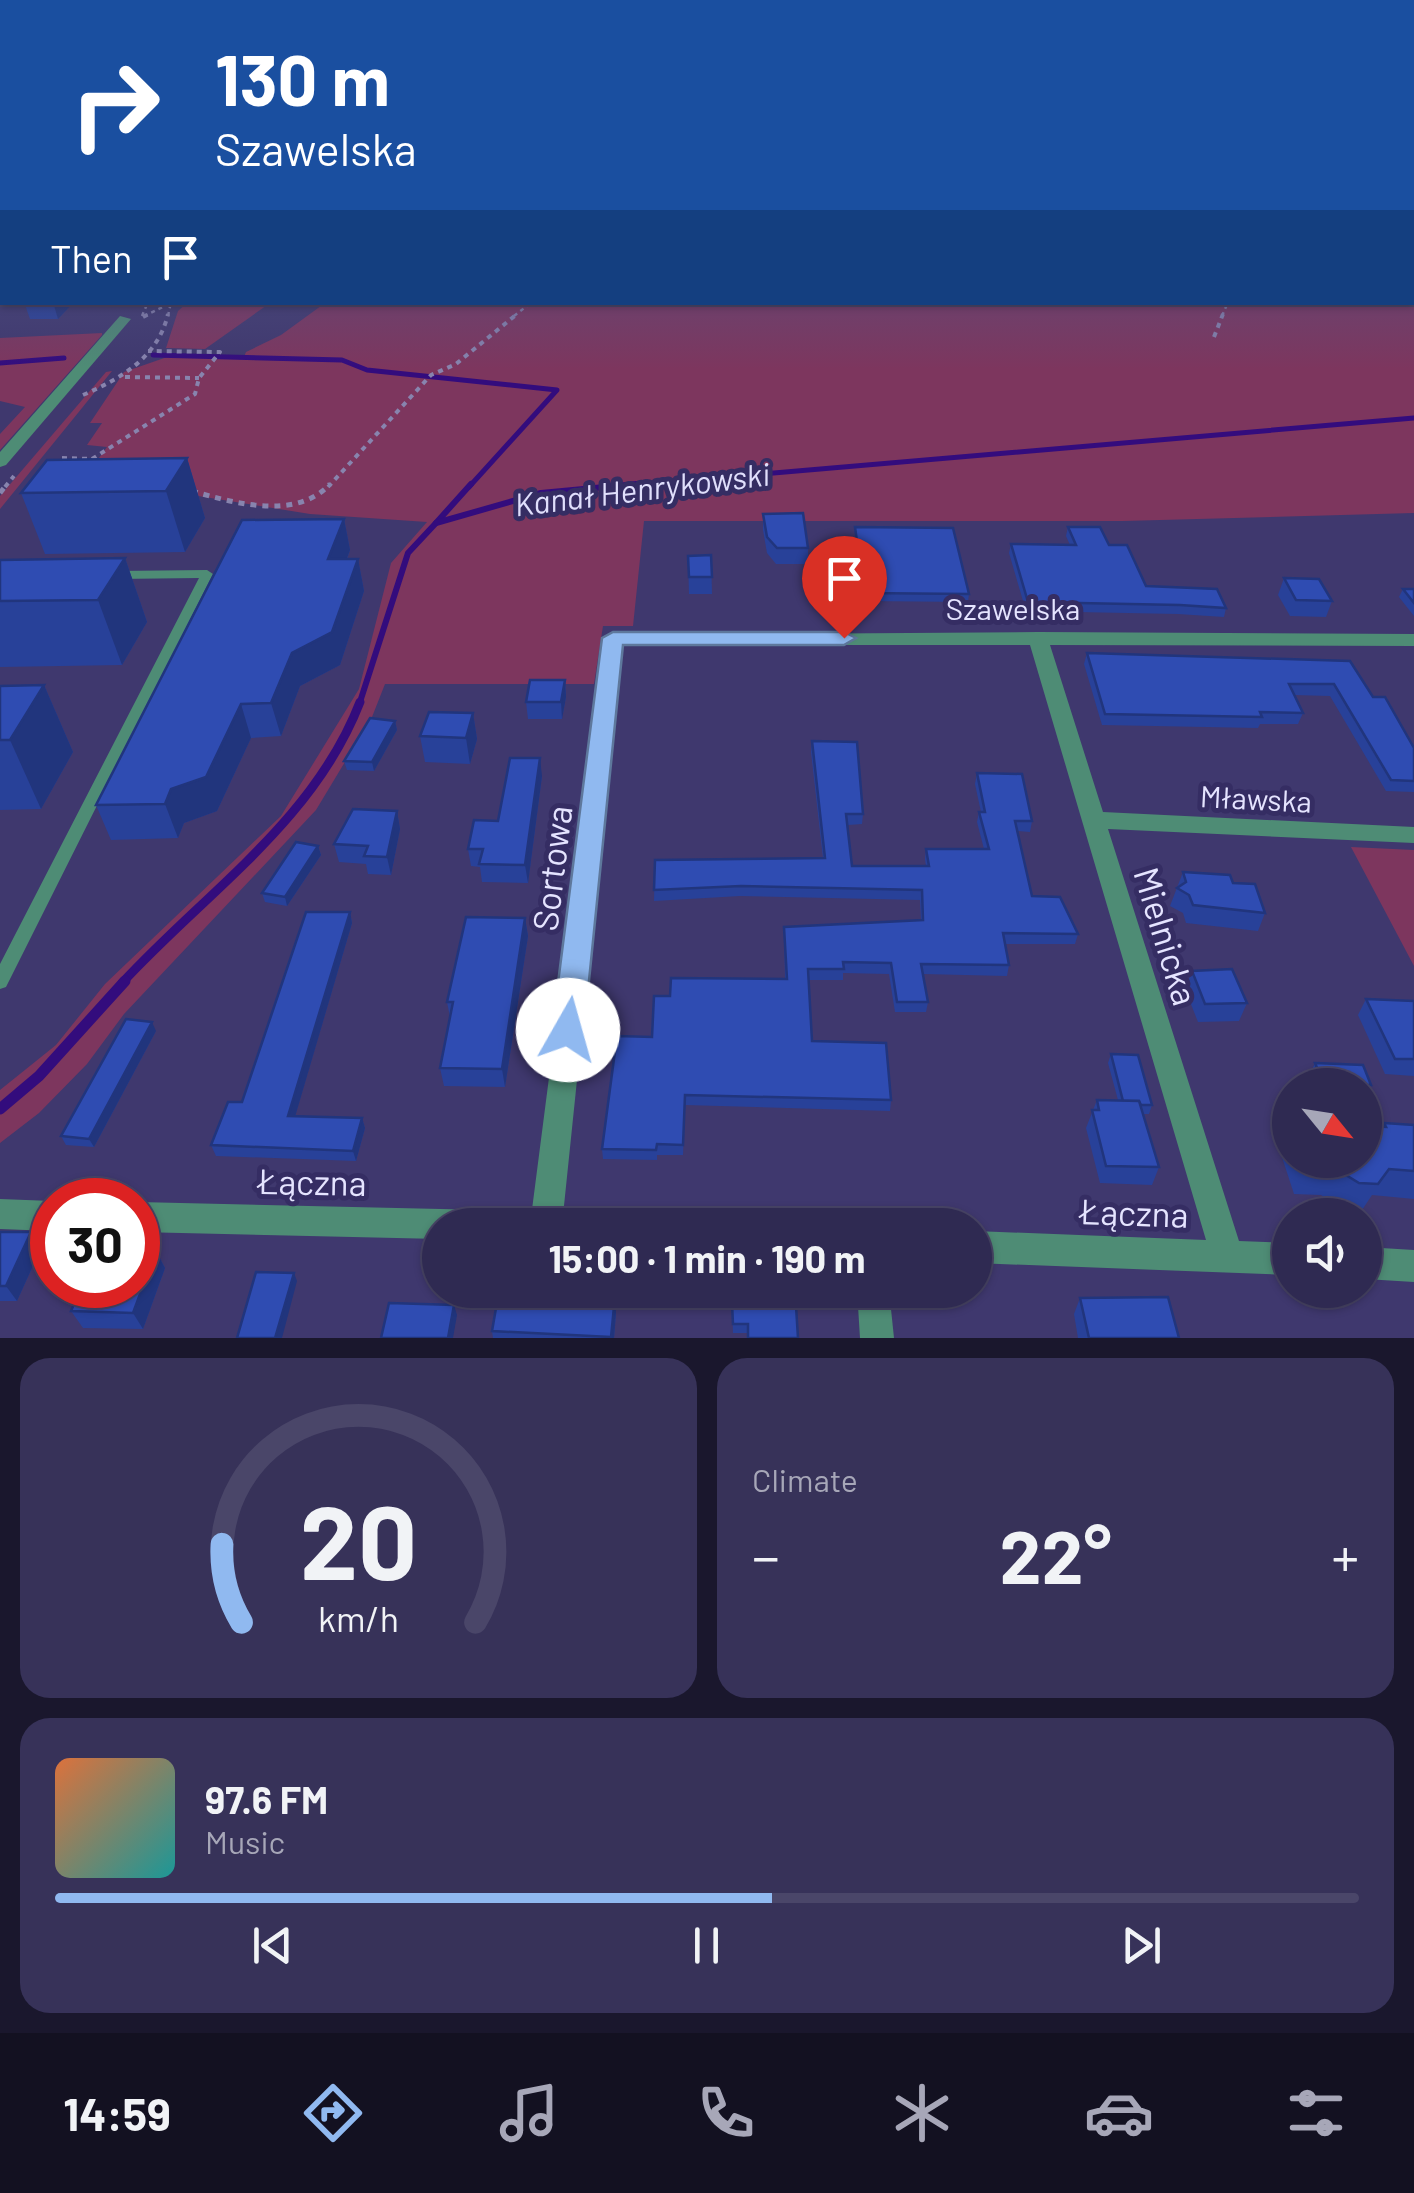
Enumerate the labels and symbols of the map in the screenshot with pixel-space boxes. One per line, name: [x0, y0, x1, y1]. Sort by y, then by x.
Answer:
water label: Kanał Henrykowski: [512, 453, 772, 523]
pin: [802, 536, 887, 639]
street label: Szawelska: [946, 590, 1080, 626]
street label: Mławska: [1199, 777, 1313, 819]
street label: Sortowa: [522, 803, 580, 933]
street label: Mielnicka: [1126, 862, 1208, 1010]
position arrow: [516, 978, 620, 1082]
north arrow: [1272, 1068, 1382, 1178]
street label: Łączna: [256, 1159, 367, 1203]
speed limit sign: 30: [30, 1178, 160, 1308]
street label: Łączna: [1078, 1189, 1189, 1235]

